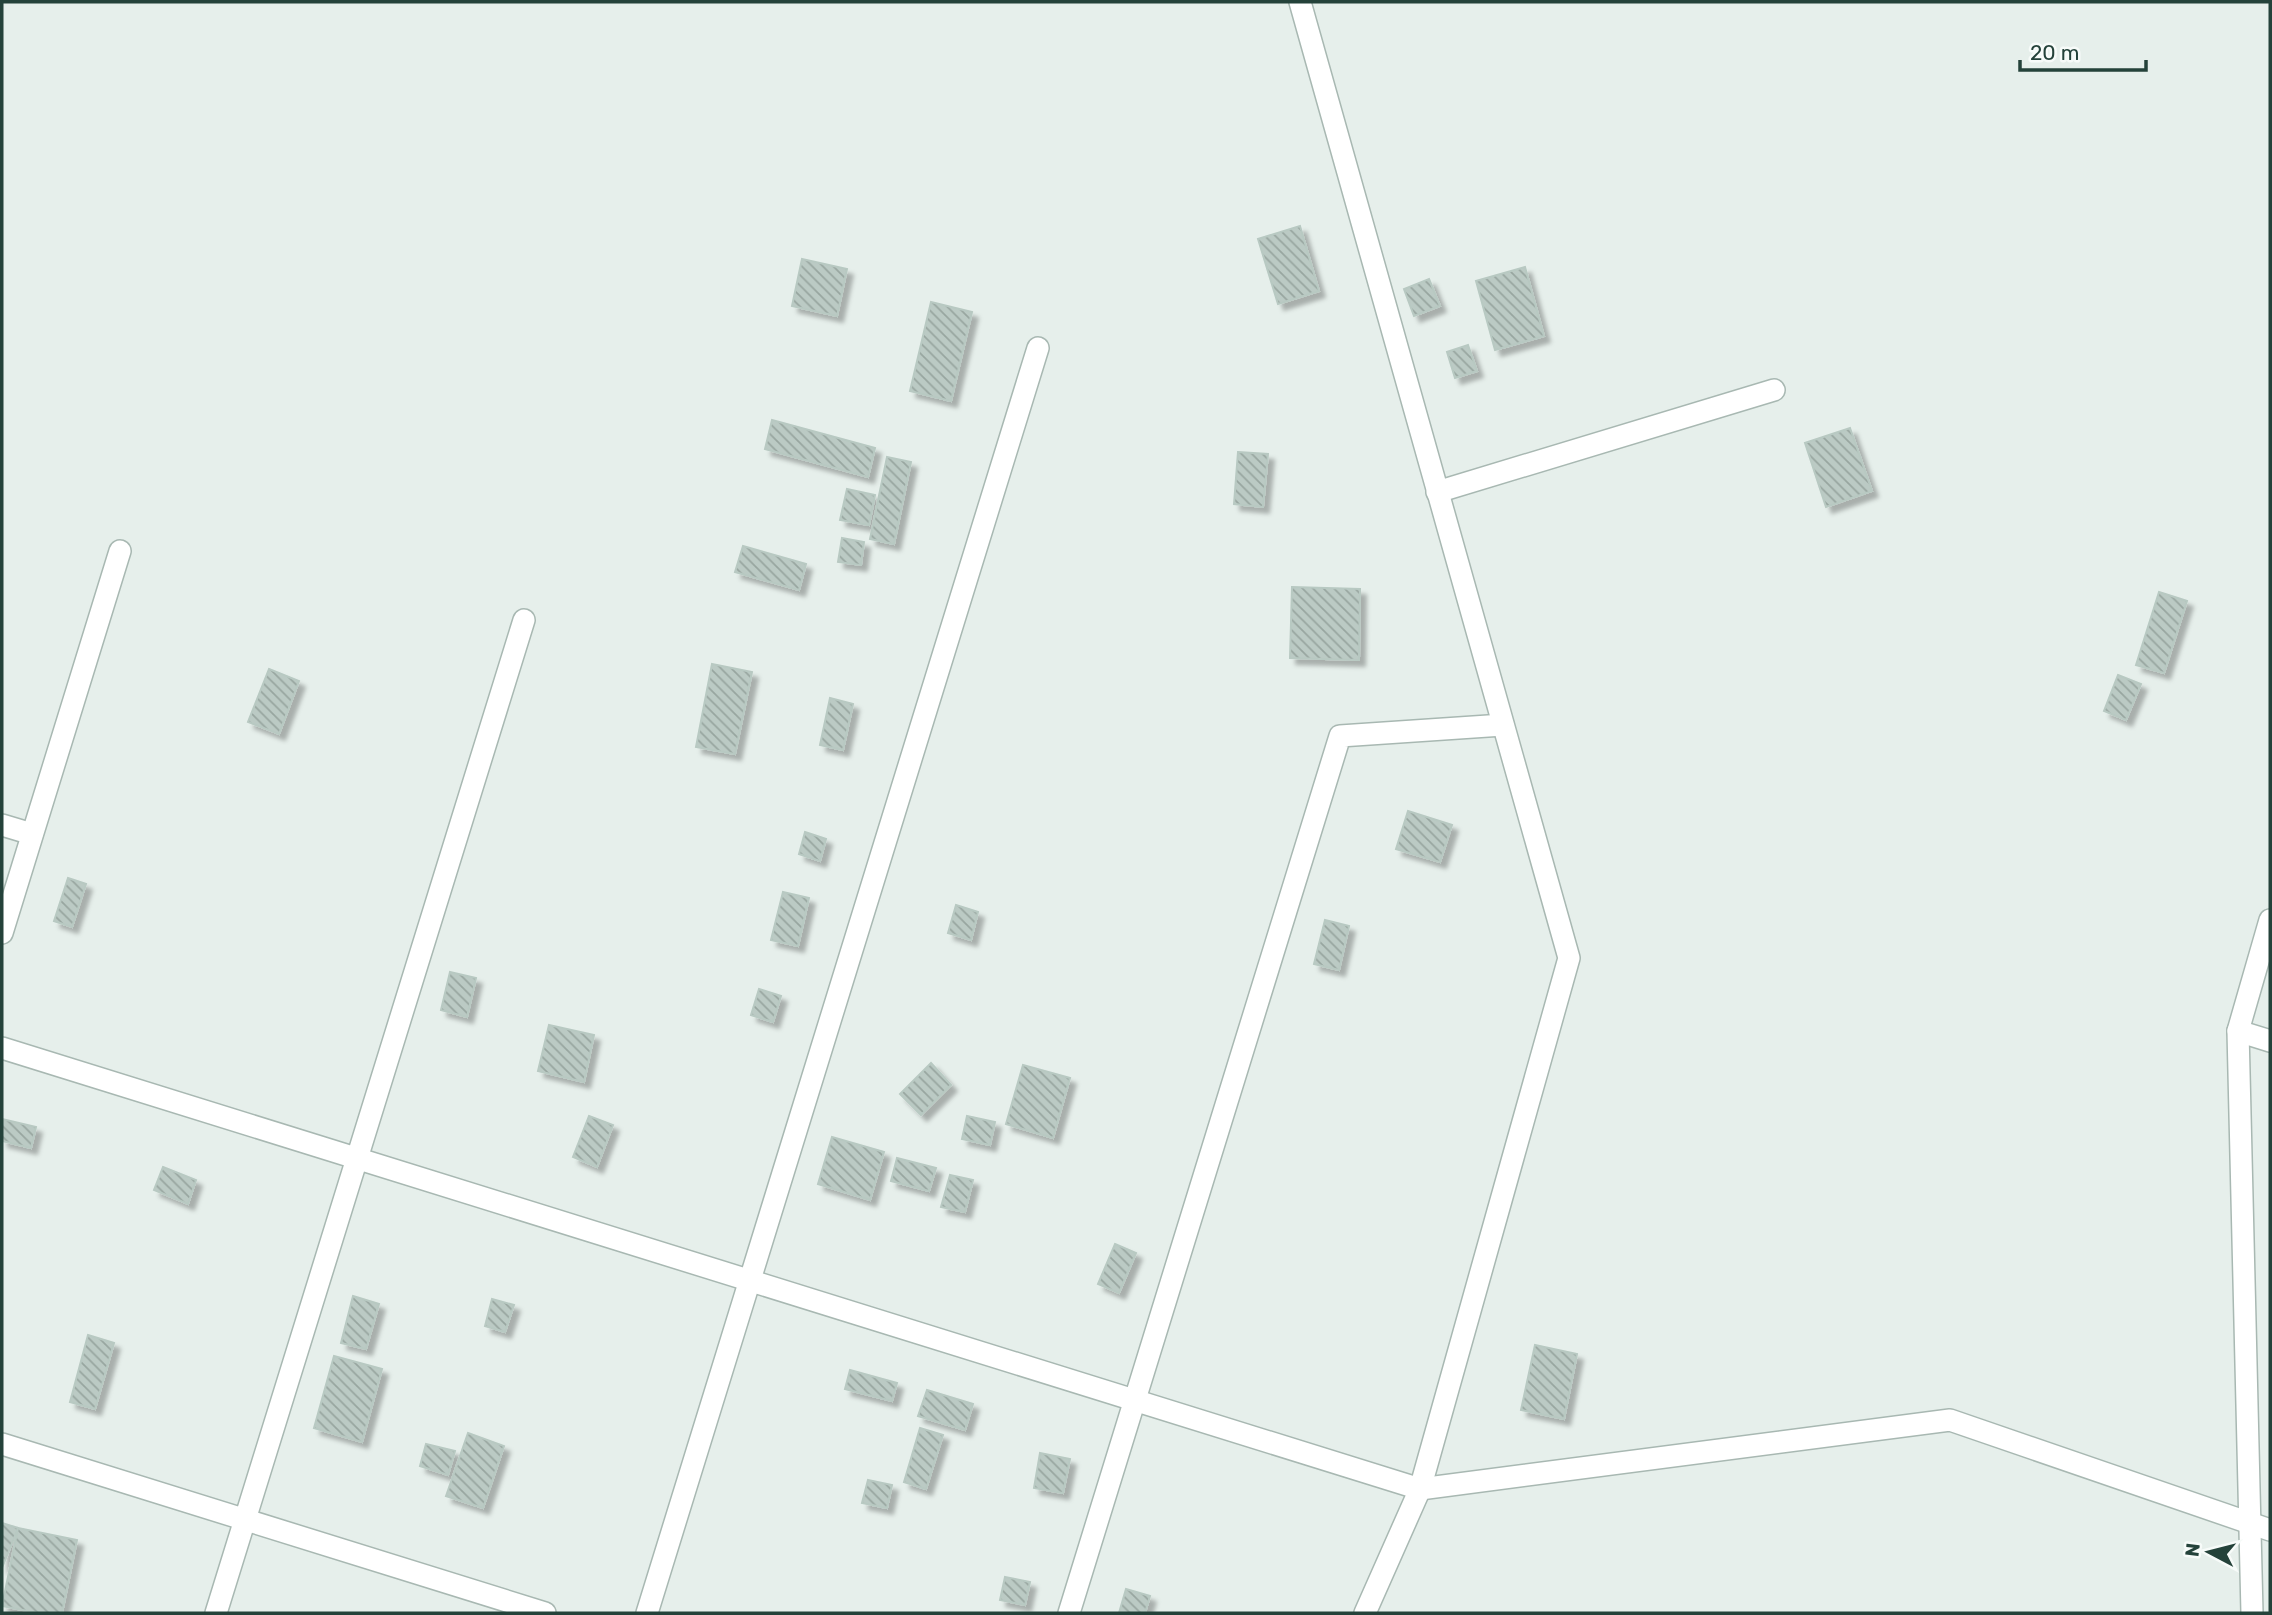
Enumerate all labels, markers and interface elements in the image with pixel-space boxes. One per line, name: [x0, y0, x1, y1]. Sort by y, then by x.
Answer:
scale bar: [2020, 28, 2146, 72]
text: 20 m: [2030, 40, 2079, 65]
north arrow: [2174, 1517, 2244, 1587]
text: N: [2180, 1542, 2205, 1558]

